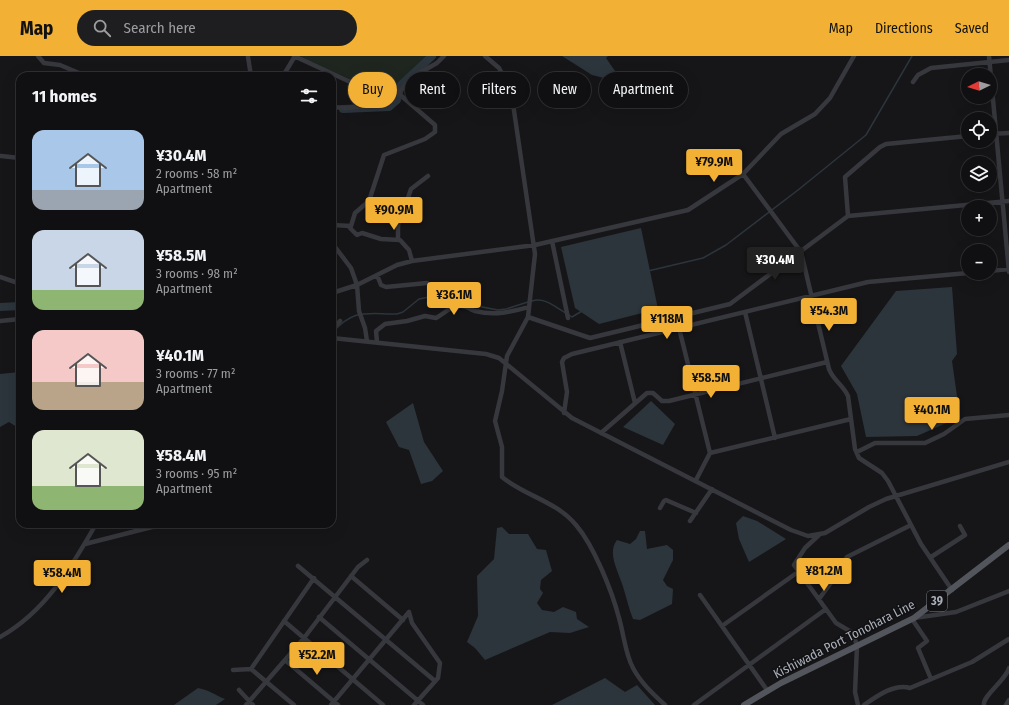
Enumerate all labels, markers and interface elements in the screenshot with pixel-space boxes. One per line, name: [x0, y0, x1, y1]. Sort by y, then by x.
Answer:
search box: [77, 10, 357, 46]
text: Map: [20, 17, 53, 40]
icon: search: [91, 17, 113, 39]
text: Search here: [123, 19, 196, 37]
text: Map: [829, 20, 853, 37]
text: Directions: [875, 20, 933, 37]
text: Saved: [955, 20, 989, 37]
north arrow: [961, 68, 997, 104]
map controls: [961, 68, 997, 280]
chip: Buy: [348, 72, 397, 108]
chip: Rent: [405, 72, 460, 108]
chip: Filters: [468, 72, 530, 108]
chip: New: [538, 72, 591, 108]
chip: Apartment: [599, 72, 688, 108]
icon: filters: [298, 85, 320, 107]
text: 11 homes: [32, 86, 97, 107]
button: locate: [961, 112, 997, 148]
text: ¥30.4M: [156, 145, 206, 166]
icon: home: [64, 146, 112, 194]
pin: ¥79.9M: [681, 149, 747, 183]
text: ¥79.9M: [695, 154, 733, 169]
button: layers: [961, 156, 997, 192]
text: 2 rooms · 58 m²: [156, 166, 237, 181]
text: Apartment: [156, 181, 212, 196]
pin: ¥90.9M: [361, 197, 427, 231]
button: +: [961, 200, 997, 236]
text: ¥90.9M: [374, 202, 414, 217]
button: −: [961, 244, 997, 280]
text: ¥58.5M: [156, 245, 207, 266]
icon: home: [64, 246, 112, 294]
pin: ¥30.4M: [742, 247, 808, 281]
text: ¥30.4M: [756, 252, 794, 267]
text: 3 rooms · 98 m²: [156, 266, 238, 281]
text: Apartment: [156, 281, 212, 296]
pin: ¥36.1M: [421, 282, 487, 316]
text: ¥36.1M: [436, 287, 472, 302]
pin: ¥54.3M: [796, 298, 862, 332]
text: ¥54.3M: [810, 303, 848, 318]
pin: ¥118M: [639, 306, 695, 340]
text: ¥118M: [650, 311, 684, 326]
text: ¥40.1M: [156, 345, 204, 366]
icon: home: [64, 346, 112, 394]
pin: ¥58.5M: [678, 365, 744, 399]
text: 3 rooms · 77 m²: [156, 366, 235, 381]
text: ¥58.5M: [692, 370, 730, 385]
text: Apartment: [156, 381, 212, 396]
pin: ¥40.1M: [899, 397, 965, 431]
text: ¥40.1M: [914, 402, 950, 417]
text: ¥58.4M: [156, 445, 206, 466]
icon: home: [64, 446, 112, 494]
text: 3 rooms · 95 m²: [156, 466, 237, 481]
text: Apartment: [156, 481, 212, 496]
pin: ¥81.2M: [791, 558, 857, 592]
pin: ¥58.4M: [29, 560, 95, 594]
text: ¥81.2M: [805, 563, 843, 578]
text: ¥58.4M: [43, 565, 81, 580]
road number: 39: [927, 591, 947, 611]
street label: Kishiwada Port Tonohara Line: [771, 597, 917, 681]
pin: ¥52.2M: [284, 642, 350, 676]
text: ¥52.2M: [298, 647, 336, 662]

